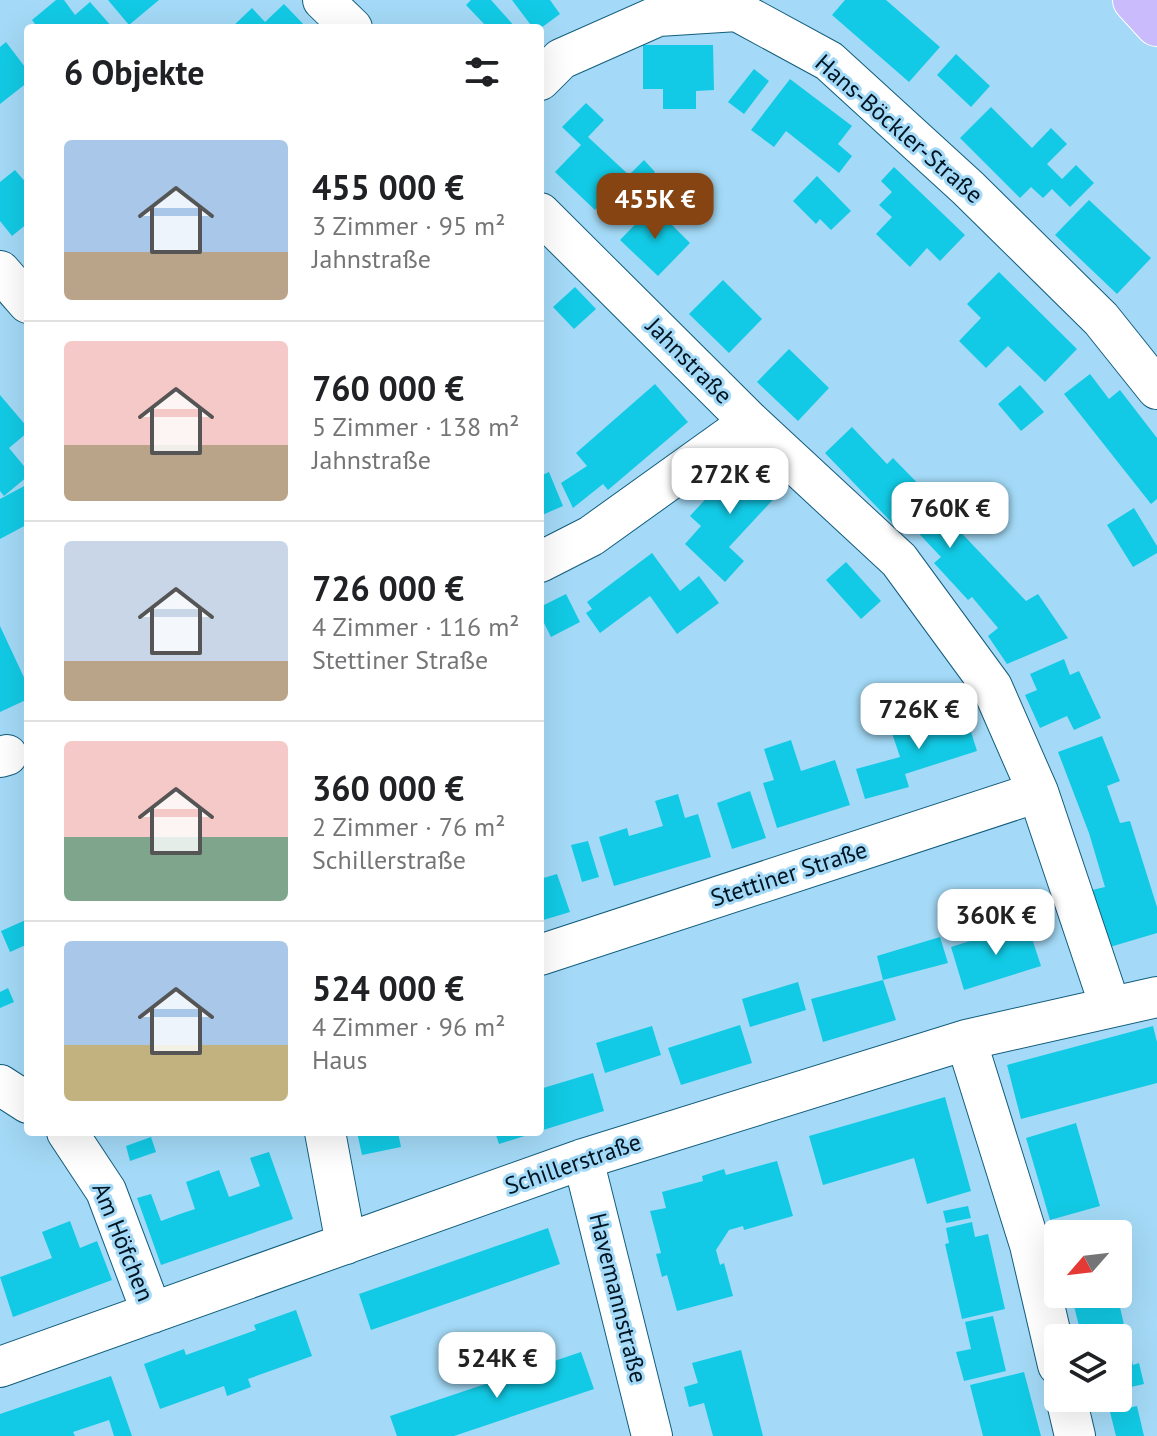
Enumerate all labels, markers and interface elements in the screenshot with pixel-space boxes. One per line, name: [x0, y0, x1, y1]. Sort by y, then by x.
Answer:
street label: Hans-Böckler-Straße: [809, 47, 990, 210]
text: 6 Objekte: [64, 50, 205, 94]
icon: filters: [460, 50, 504, 94]
text: 455 000 €: [312, 165, 464, 209]
icon: home: [128, 172, 224, 268]
pin: 455K €: [590, 173, 720, 241]
text: 455K €: [615, 182, 695, 215]
text: 3 Zimmer · 95 m²: [312, 209, 505, 242]
text: Jahnstraße: [312, 242, 431, 275]
street label: Jahnstraße: [639, 310, 739, 410]
text: 760 000 €: [312, 366, 464, 410]
icon: home: [128, 373, 224, 469]
text: 5 Zimmer · 138 m²: [312, 410, 520, 443]
text: Jahnstraße: [312, 443, 431, 476]
pin: 272K €: [665, 448, 795, 516]
text: 272K €: [690, 457, 770, 490]
pin: 760K €: [885, 482, 1015, 550]
text: 760K €: [910, 491, 990, 524]
text: 726 000 €: [312, 566, 464, 610]
icon: home: [128, 573, 224, 669]
text: 4 Zimmer · 116 m²: [312, 610, 520, 643]
text: Stettiner Straße: [312, 643, 488, 676]
pin: 726K €: [854, 683, 984, 751]
text: 726K €: [879, 692, 959, 725]
text: 360 000 €: [312, 766, 464, 810]
icon: home: [128, 773, 224, 869]
text: 2 Zimmer · 76 m²: [312, 810, 505, 843]
street label: Stettiner Straße: [707, 834, 871, 913]
text: Schillerstraße: [312, 843, 466, 876]
pin: 360K €: [931, 889, 1061, 957]
text: 360K €: [956, 898, 1036, 931]
text: 524 000 €: [312, 966, 464, 1010]
icon: home: [128, 973, 224, 1069]
text: 4 Zimmer · 96 m²: [312, 1010, 505, 1043]
text: Haus: [312, 1043, 367, 1076]
street label: Schillerstraße: [501, 1126, 645, 1201]
street label: Am Höfchen: [86, 1178, 161, 1306]
street label: Havemannstraße: [582, 1210, 655, 1386]
north arrow: [1044, 1220, 1132, 1308]
map controls: [1044, 1220, 1132, 1412]
button: layers: [1044, 1324, 1132, 1412]
pin: 524K €: [432, 1332, 562, 1400]
text: 524K €: [457, 1341, 537, 1374]

